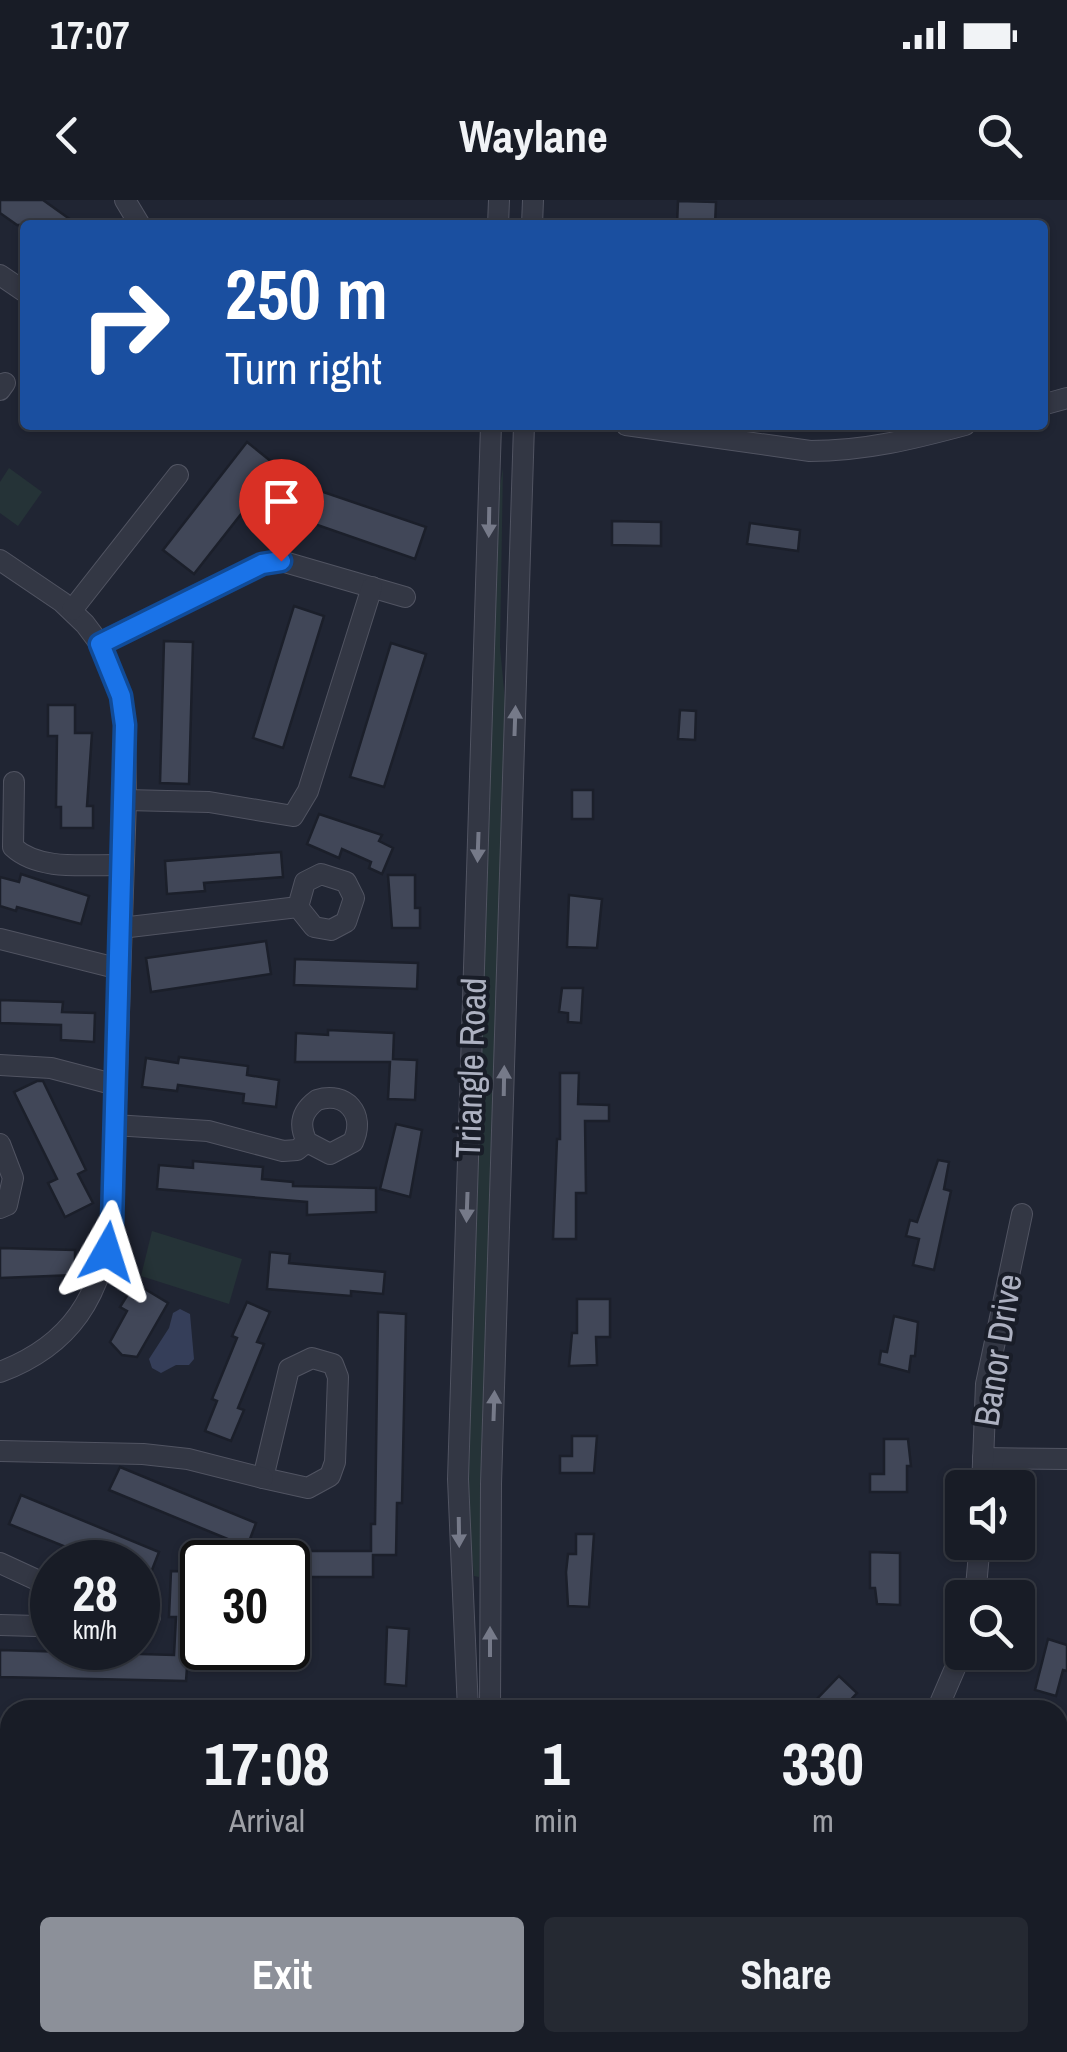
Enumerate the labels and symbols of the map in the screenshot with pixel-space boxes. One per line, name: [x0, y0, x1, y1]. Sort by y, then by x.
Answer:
pin: [239, 459, 324, 562]
one-way arrow: [480, 507, 496, 539]
one-way arrow: [508, 705, 524, 737]
one-way arrow: [470, 832, 486, 864]
street label: Triangle Road: [444, 977, 497, 1159]
one-way arrow: [496, 1065, 512, 1097]
one-way arrow: [459, 1192, 475, 1224]
position arrow: [55, 1200, 159, 1304]
street label: Banor Drive: [962, 1271, 1033, 1429]
one-way arrow: [487, 1390, 503, 1422]
one-way arrow: [451, 1516, 467, 1548]
speed limit sign: 30: [180, 1540, 310, 1670]
one-way arrow: [482, 1625, 498, 1657]

